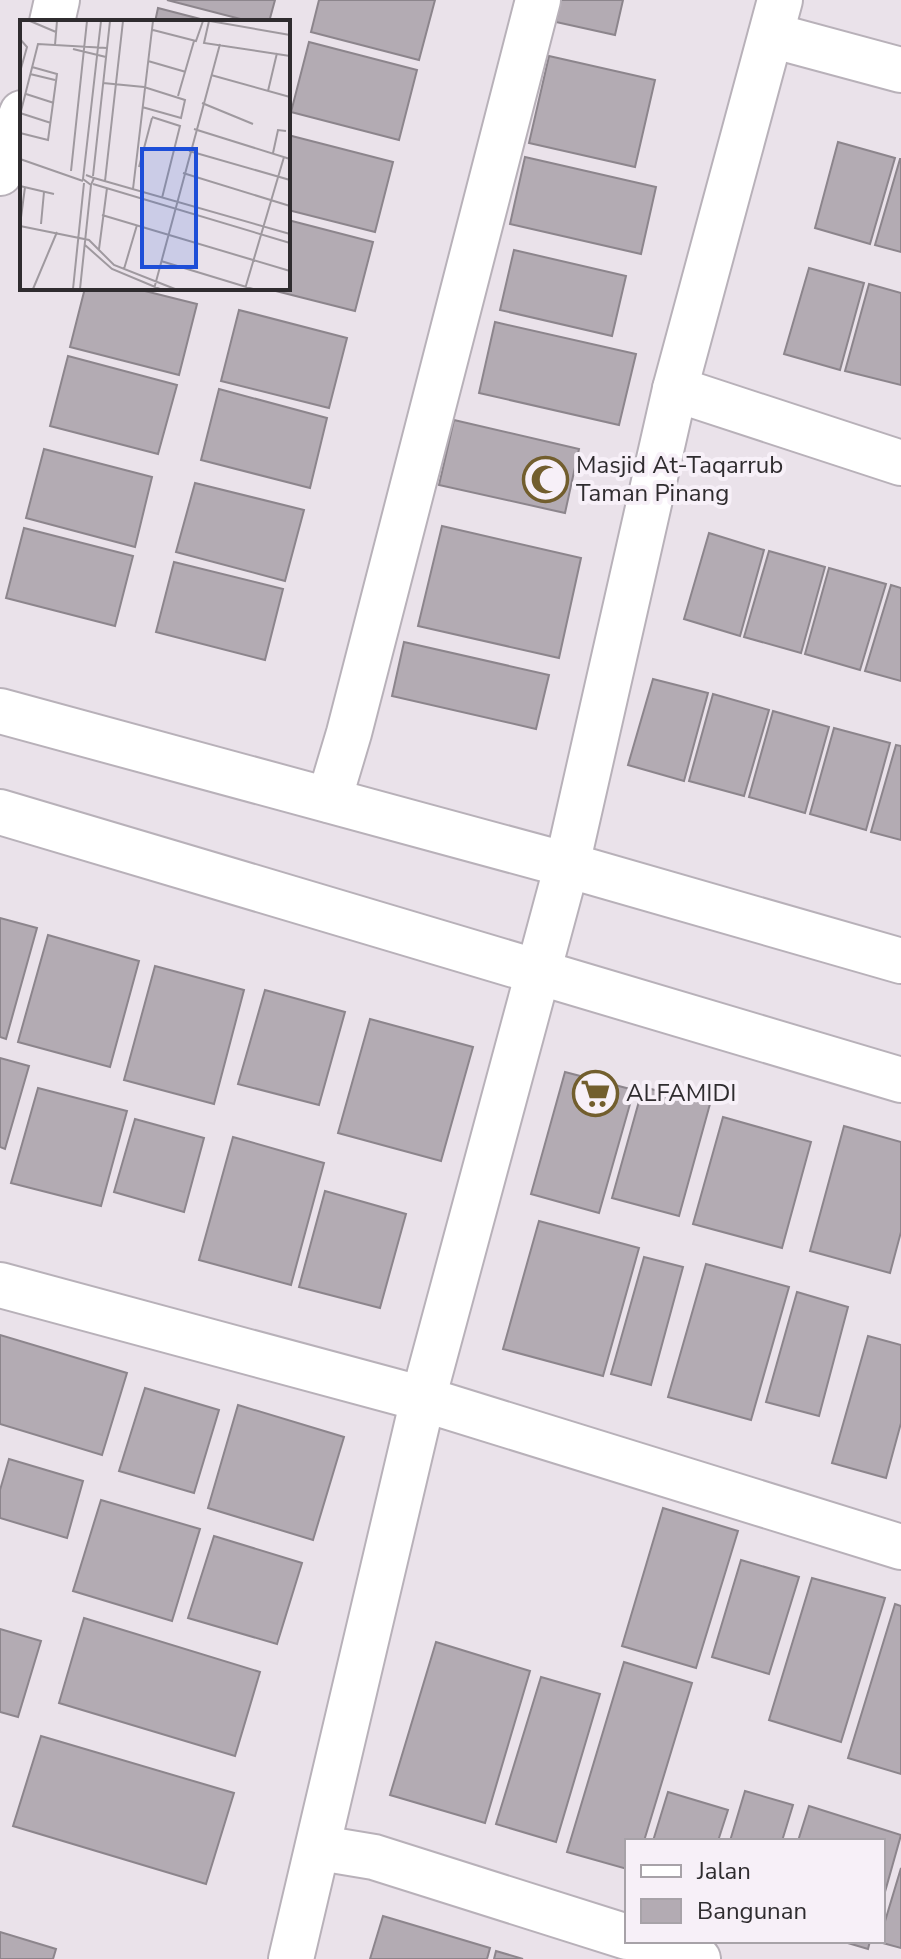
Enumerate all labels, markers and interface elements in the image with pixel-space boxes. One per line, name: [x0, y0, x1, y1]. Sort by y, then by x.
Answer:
inset map: [20, 20, 290, 290]
place label: Masjid At-Taqarrub Taman Pinang: [576, 449, 783, 509]
mosque icon: Masjid At-Taqarrub Taman Pinang: [521, 455, 569, 503]
supermarket icon: ALFAMIDI: [571, 1069, 619, 1117]
place label: ALFAMIDI: [626, 1077, 736, 1109]
legend: [625, 1839, 885, 1943]
text: Jalan: [696, 1855, 751, 1887]
text: Bangunan: [697, 1895, 807, 1927]

